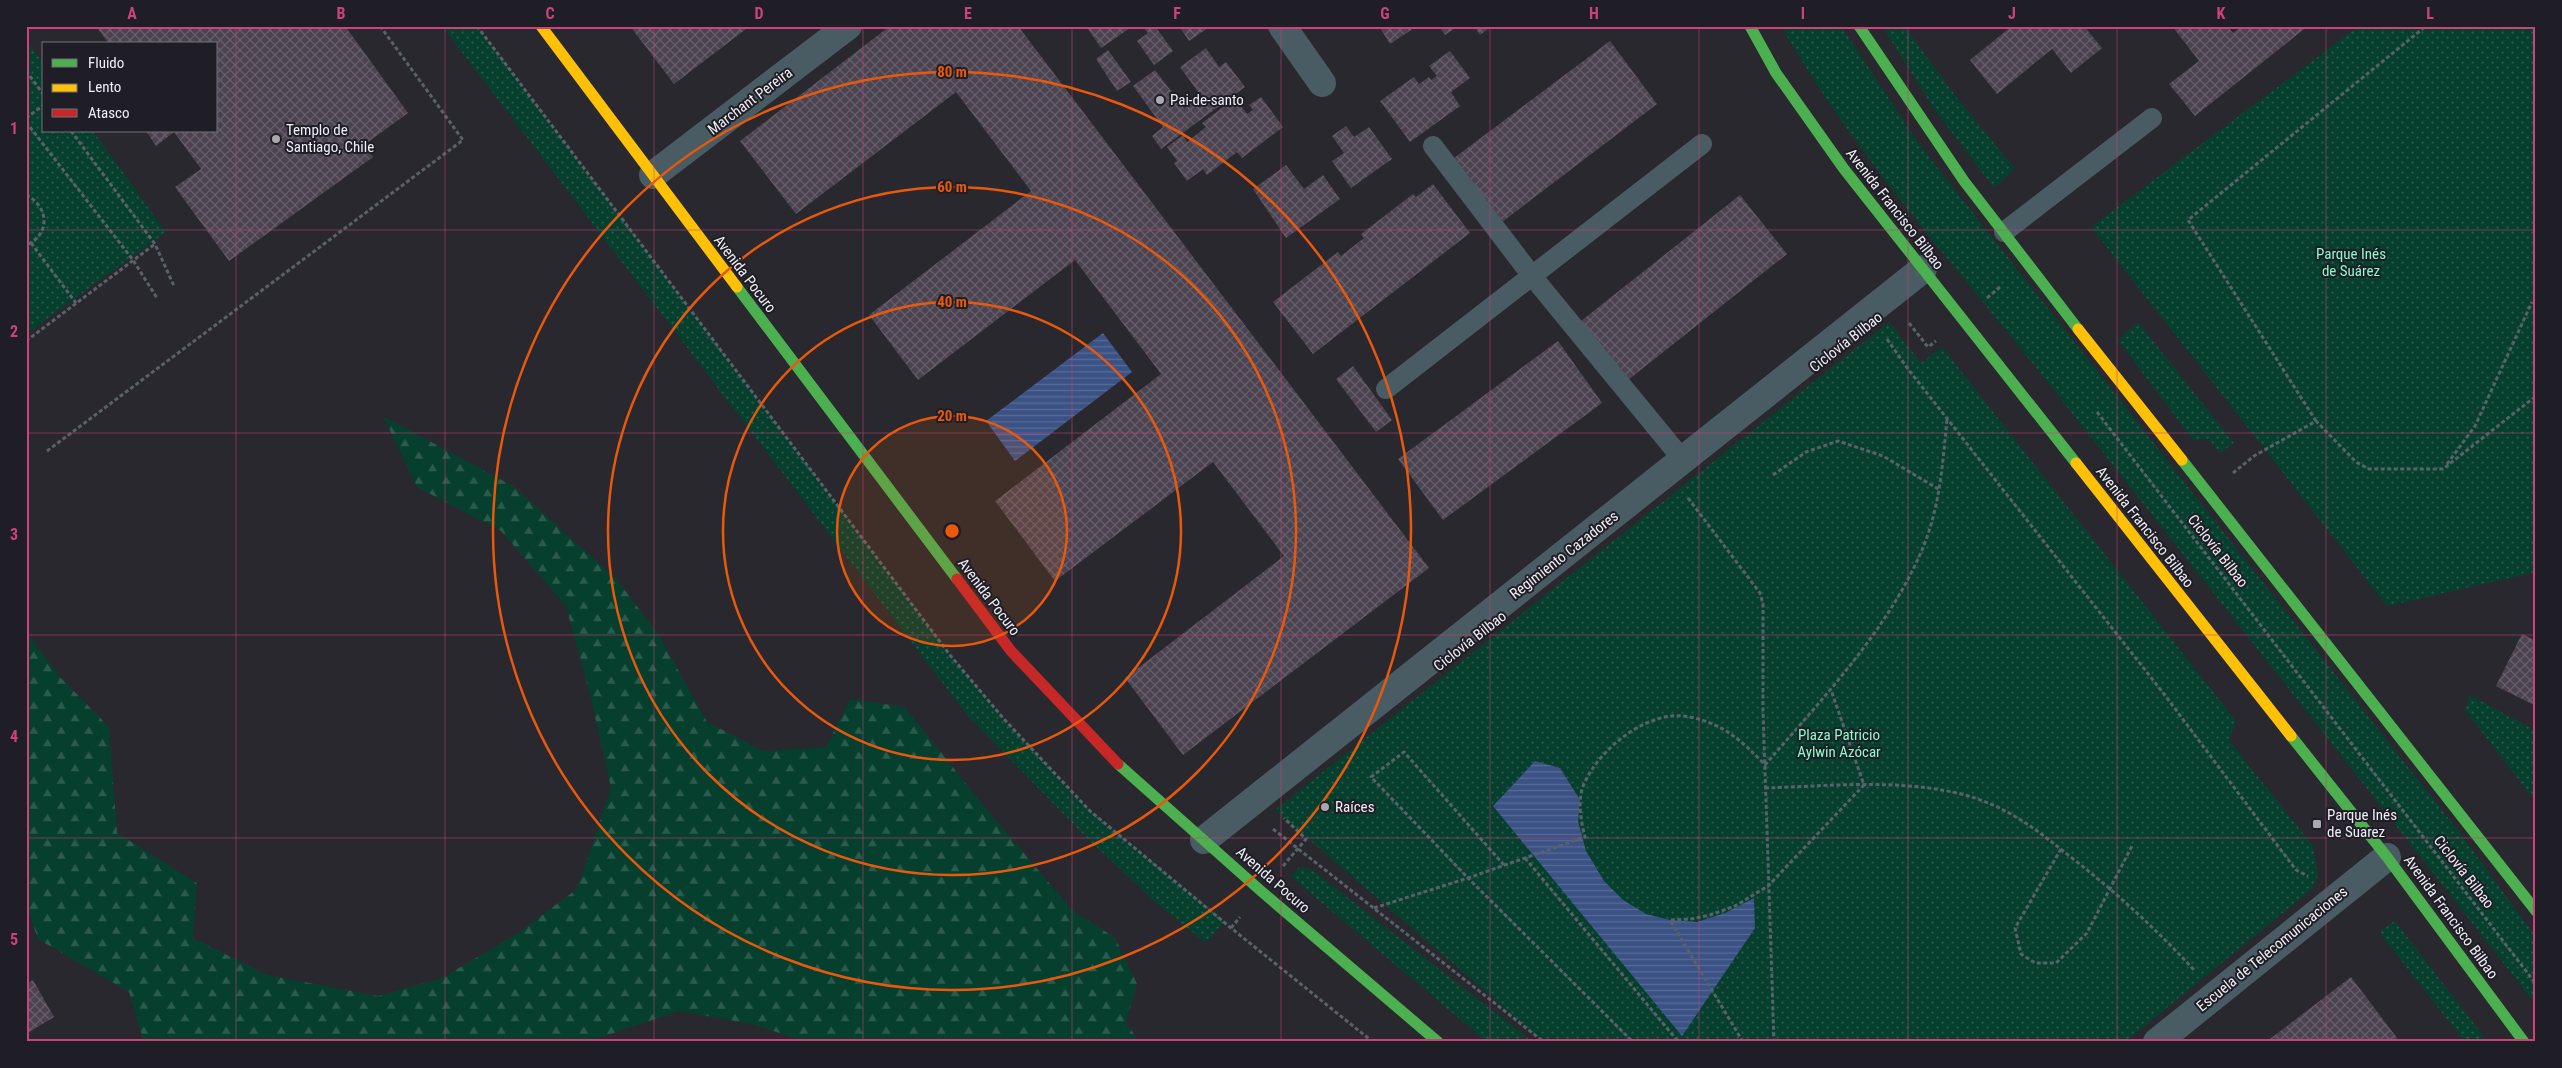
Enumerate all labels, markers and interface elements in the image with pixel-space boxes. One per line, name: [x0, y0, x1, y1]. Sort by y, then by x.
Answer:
text: A: [127, 4, 137, 23]
text: B: [337, 4, 346, 23]
text: C: [545, 4, 555, 23]
text: D: [754, 4, 764, 23]
text: E: [964, 4, 972, 23]
text: F: [1173, 4, 1181, 23]
text: G: [1380, 4, 1390, 23]
text: H: [1589, 4, 1599, 23]
text: I: [1801, 4, 1805, 23]
text: J: [2008, 4, 2016, 23]
text: K: [2217, 4, 2226, 23]
text: L: [2426, 4, 2434, 23]
legend: [42, 42, 218, 132]
text: Fluido: [88, 54, 124, 72]
street label: Marchant Pereira: [704, 63, 796, 139]
text: 80 m: [937, 63, 967, 81]
text: Lento: [88, 78, 121, 96]
place label: Pai-de-santo: [1170, 91, 1244, 109]
marker: Pai-de-santo: [1154, 94, 1166, 106]
text: Atasco: [88, 104, 129, 122]
text: 1: [10, 119, 18, 138]
place label: Templo de Santiago, Chile: [286, 121, 374, 156]
marker: Templo de Santiago, Chile: [270, 133, 282, 145]
street label: Avenida Francisco Bilbao: [1842, 145, 1948, 273]
text: 60 m: [937, 178, 967, 196]
street label: Avenida Pocuro: [710, 232, 780, 316]
park label: Parque Inés de Suárez: [2316, 245, 2386, 280]
text: 40 m: [937, 293, 967, 311]
street label: Ciclovía Bilbao: [1806, 308, 1886, 376]
text: 2: [10, 322, 18, 341]
text: 20 m: [937, 407, 967, 425]
street label: Avenida Francisco Bilbao: [2092, 463, 2198, 591]
street label: Regimiento Cazadores: [1506, 507, 1622, 603]
street label: Ciclovía Bilbao: [2184, 511, 2252, 591]
centre of rings: [943, 522, 961, 540]
text: 3: [10, 525, 18, 544]
street label: Avenida Pocuro: [954, 555, 1024, 639]
street label: Ciclovía Bilbao: [1430, 607, 1510, 675]
park label: Plaza Patricio Aylwin Azócar: [1797, 726, 1881, 761]
text: 4: [10, 727, 18, 746]
place label: Raíces: [1335, 798, 1375, 816]
marker: Raíces: [1319, 801, 1331, 813]
place label: Parque Inés de Suarez: [2327, 806, 2397, 841]
marker: Parque Inés de Suarez: [2311, 818, 2323, 830]
street label: Ciclovía Bilbao: [2430, 832, 2498, 912]
street label: Avenida Pocuro: [1232, 843, 1314, 917]
street label: Avenida Francisco Bilbao: [2400, 852, 2502, 982]
street label: Escuela de Telecomunicaciones: [2193, 883, 2351, 1015]
text: 5: [10, 930, 18, 949]

